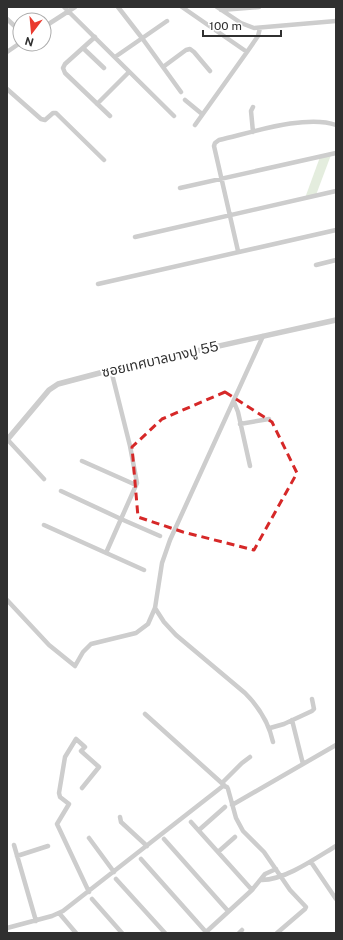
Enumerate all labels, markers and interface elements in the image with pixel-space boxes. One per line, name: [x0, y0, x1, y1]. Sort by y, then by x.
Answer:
north arrow: [12, 12, 52, 52]
scale bar: [203, 12, 281, 38]
text: 100 m: [209, 19, 242, 33]
text: N: [23, 35, 35, 49]
street label: ซอยเทศบาลบางปู 55: [100, 338, 220, 381]

